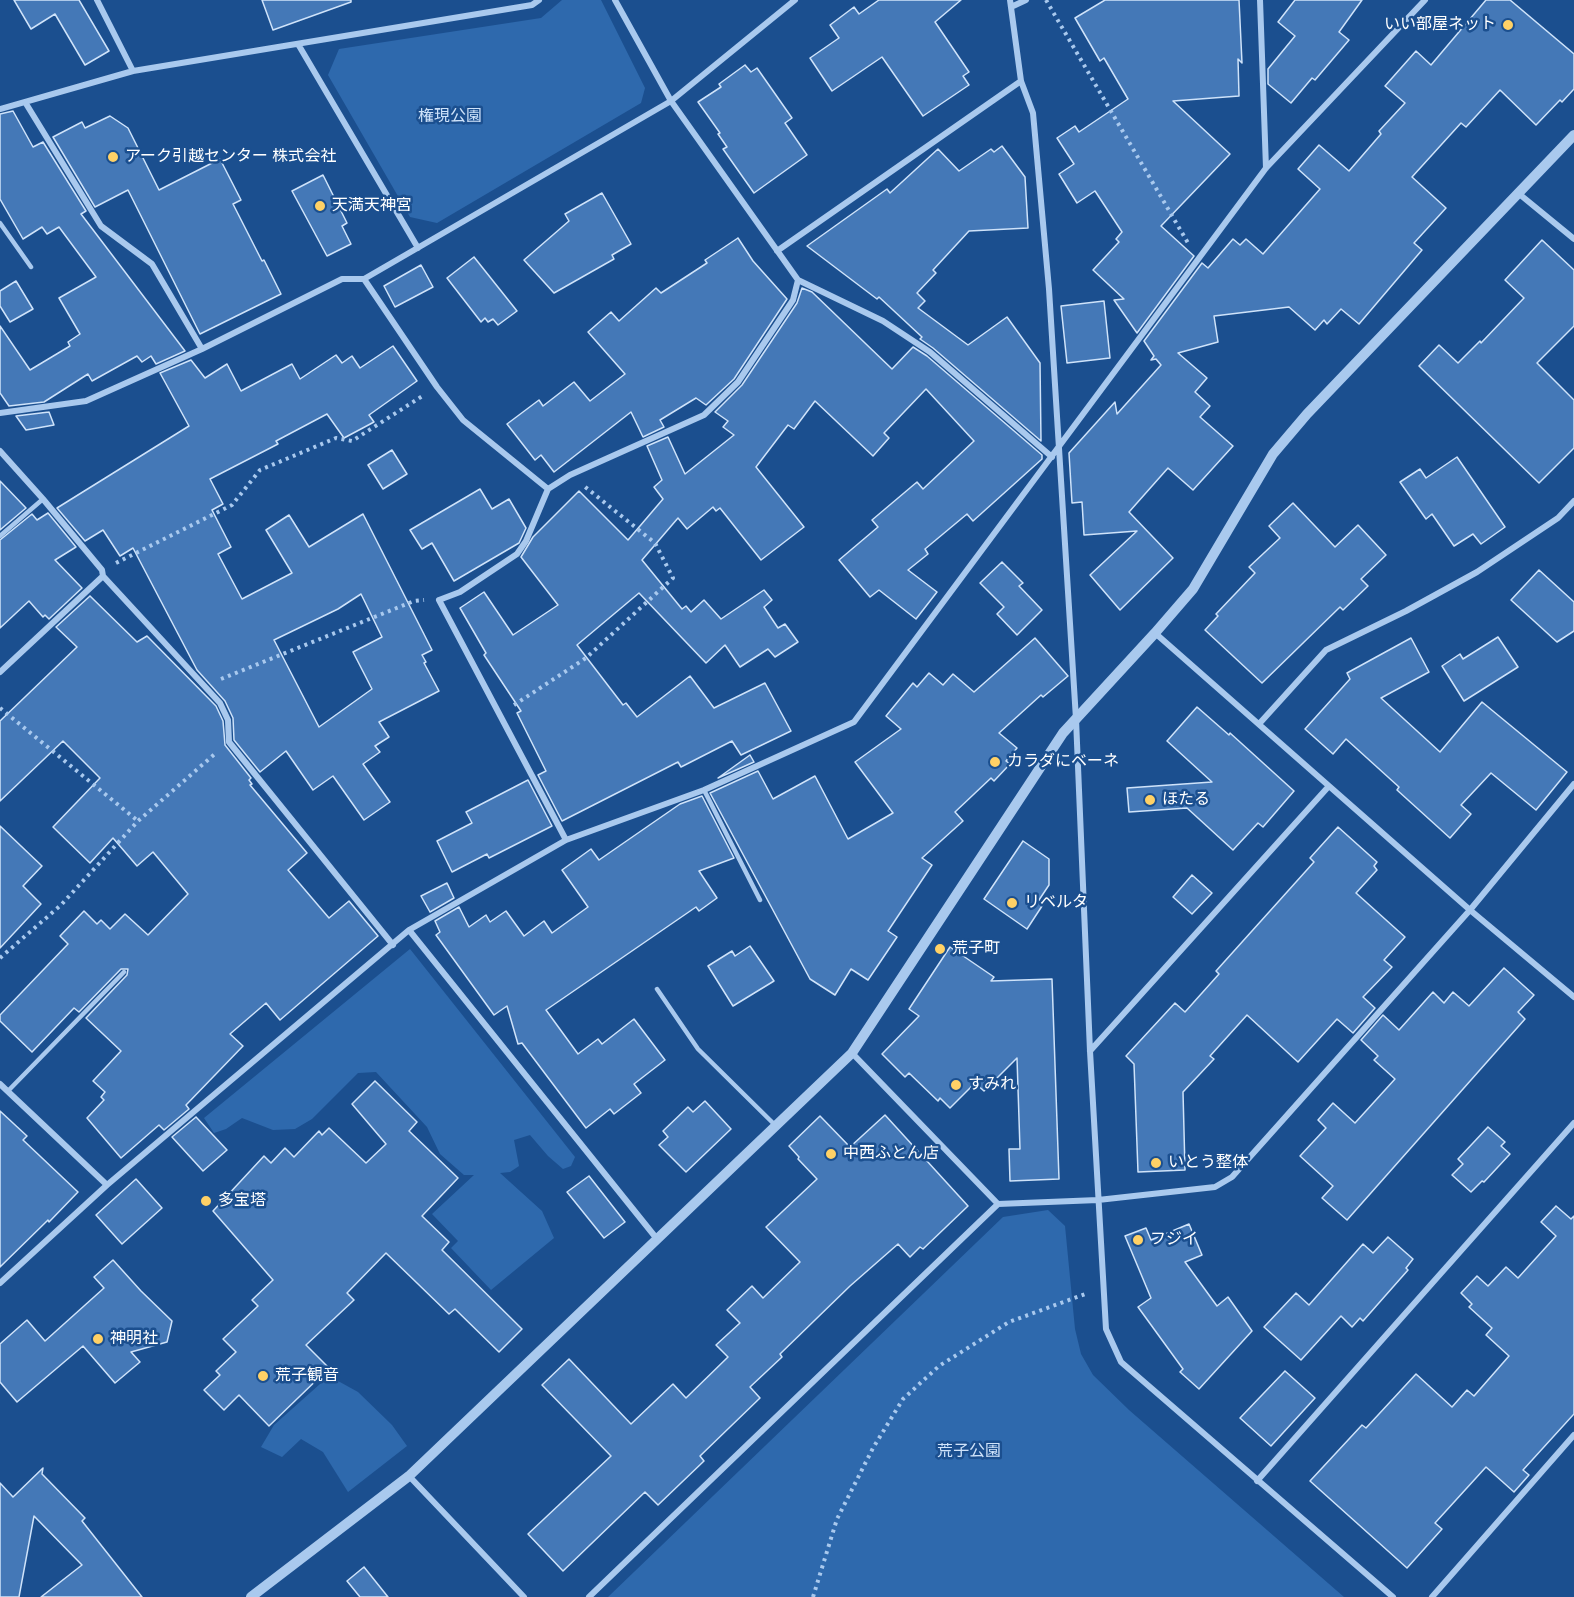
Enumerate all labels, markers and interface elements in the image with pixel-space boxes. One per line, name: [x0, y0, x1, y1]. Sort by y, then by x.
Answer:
place label: いい部屋ネット: [1384, 15, 1496, 35]
marker: いい部屋ネット: [1501, 18, 1515, 32]
park label: 権現公園: [418, 107, 482, 127]
place label: アーク引越センター 株式会社: [125, 147, 336, 167]
marker: アーク引越センター 株式会社: [106, 150, 120, 164]
place label: 天満天神宮: [332, 196, 412, 216]
marker: 天満天神宮: [313, 199, 327, 213]
place label: カラダにベーネ: [1007, 752, 1119, 772]
marker: カラダにベーネ: [988, 755, 1002, 769]
place label: ほたる: [1162, 790, 1210, 810]
marker: ほたる: [1143, 793, 1157, 807]
place label: リベルタ: [1024, 893, 1088, 913]
marker: リベルタ: [1005, 896, 1019, 910]
place label: 荒子町: [952, 939, 1000, 959]
marker: 荒子町: [933, 942, 947, 956]
place label: すみれ: [968, 1075, 1016, 1095]
marker: すみれ: [949, 1078, 963, 1092]
place label: 中西ふとん店: [843, 1144, 939, 1164]
marker: 中西ふとん店: [824, 1147, 838, 1161]
place label: いとう整体: [1168, 1153, 1248, 1173]
marker: いとう整体: [1149, 1156, 1163, 1170]
place label: 多宝塔: [218, 1191, 266, 1211]
marker: 多宝塔: [199, 1194, 213, 1208]
place label: フジイ: [1150, 1230, 1198, 1250]
marker: フジイ: [1131, 1233, 1145, 1247]
place label: 神明社: [110, 1329, 158, 1349]
marker: 神明社: [91, 1332, 105, 1346]
place label: 荒子観音: [275, 1366, 339, 1386]
marker: 荒子観音: [256, 1369, 270, 1383]
park label: 荒子公園: [937, 1442, 1001, 1462]

